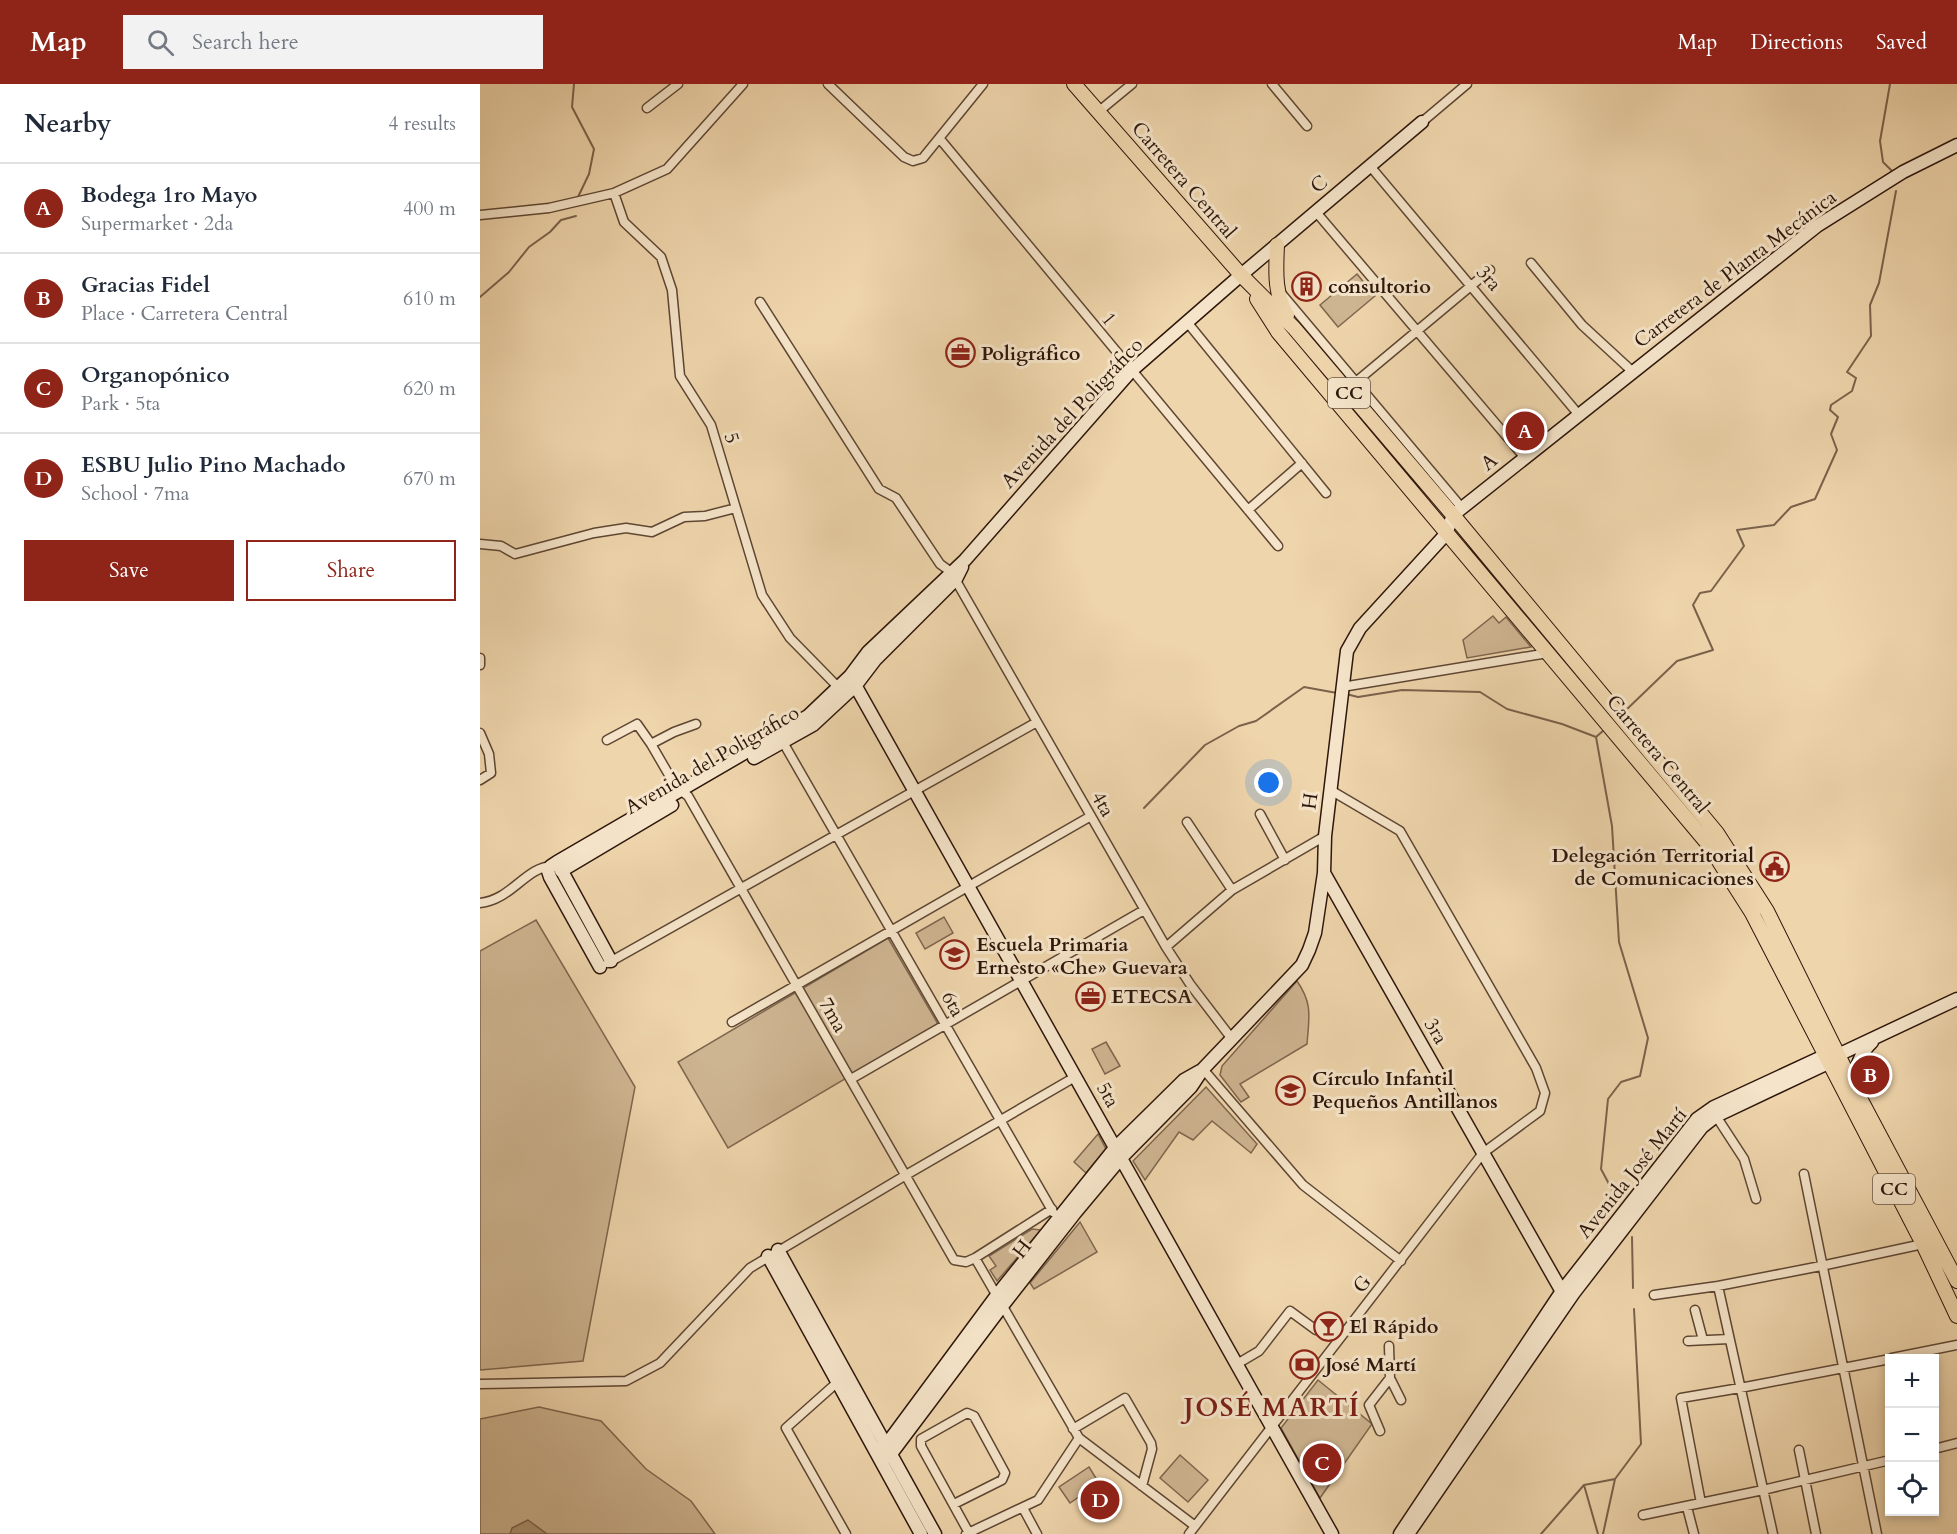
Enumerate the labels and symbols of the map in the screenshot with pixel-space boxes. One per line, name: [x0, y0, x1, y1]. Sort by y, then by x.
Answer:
street label: Carretera Central: [1125, 116, 1243, 244]
street label: C: [1304, 169, 1334, 199]
street label: Carretera de Planta Mecánica: [1628, 184, 1842, 354]
street label: 3ra: [1470, 259, 1508, 297]
building icon: consultorio: [1291, 270, 1323, 302]
place label: consultorio: [1328, 273, 1431, 300]
street label: 1: [1095, 307, 1123, 331]
street label: Avenida del Poligráfico: [995, 332, 1149, 494]
office icon: Poligráfico: [944, 337, 976, 369]
place label: Poligráfico: [981, 340, 1081, 367]
road number: CC: [1328, 378, 1370, 408]
pin: A: [1506, 408, 1544, 454]
street label: 5: [718, 429, 746, 447]
street label: A: [1475, 447, 1504, 477]
street label: Carretera Central: [1600, 689, 1716, 819]
street label: Avenida del Poligráfico: [620, 699, 804, 821]
your location: [1254, 768, 1283, 797]
street label: 4ta: [1085, 786, 1121, 822]
street label: H: [1295, 791, 1325, 811]
place label: Delegación Territorial de Comunicaciones: [1552, 842, 1754, 892]
public building icon: Delegación Territorial de Comunicaciones: [1759, 850, 1791, 882]
place label: Escuela Primaria Ernesto «Che» Guevara: [976, 931, 1188, 981]
school or university icon: Escuela Primaria Ernesto «Che» Guevara: [939, 939, 971, 971]
office icon: ETECSA: [1074, 980, 1106, 1012]
place label: ETECSA: [1111, 983, 1192, 1010]
street label: 6ta: [935, 986, 971, 1022]
street label: 7ma: [812, 993, 854, 1038]
street label: 3ra: [1418, 1013, 1454, 1049]
pin: B: [1850, 1052, 1890, 1098]
place label: Círculo Infantil Pequeños Antillanos: [1312, 1065, 1498, 1115]
school or university icon: Círculo Infantil Pequeños Antillanos: [1275, 1074, 1307, 1106]
street label: 5ta: [1090, 1077, 1126, 1113]
street label: Avenida José Martí: [1571, 1102, 1693, 1244]
road number: CC: [1873, 1174, 1915, 1204]
street label: H: [1006, 1234, 1038, 1264]
street label: G: [1346, 1269, 1378, 1299]
bar icon: El Rápido: [1312, 1310, 1344, 1342]
place label: El Rápido: [1349, 1313, 1438, 1340]
bank icon: José Martí: [1288, 1348, 1320, 1380]
place label: José Martí: [1322, 1351, 1416, 1378]
district label: JOSÉ MARTÍ: [1180, 1390, 1360, 1425]
pin: C: [1302, 1440, 1342, 1486]
pin: D: [1080, 1478, 1120, 1522]

